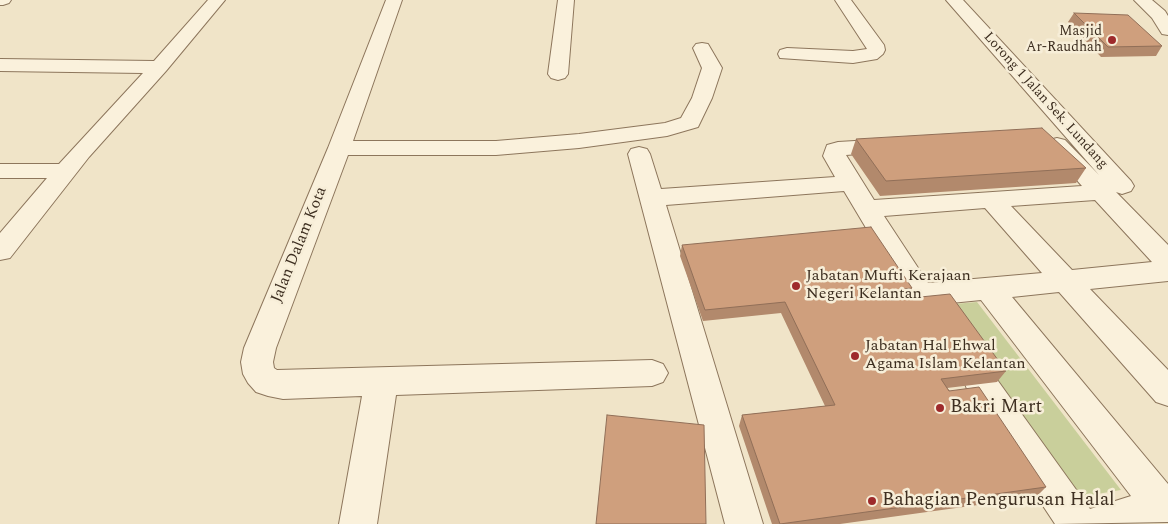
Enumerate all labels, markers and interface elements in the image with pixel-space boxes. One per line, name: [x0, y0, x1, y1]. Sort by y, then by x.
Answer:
place label: Masjid Ar-Raudhah: [1026, 24, 1102, 56]
street label: Lorong 1 Jalan Sek. Lundang: [979, 29, 1111, 173]
marker: Masjid Ar-Raudhah: [1106, 34, 1118, 46]
street label: Jalan Dalam Kota: [268, 184, 332, 306]
place label: Jabatan Mufti Kerajaan Negeri Kelantan: [806, 267, 971, 305]
marker: Jabatan Mufti Kerajaan Negeri Kelantan: [790, 280, 802, 292]
place label: Jabatan Hal Ehwal Agama Islam Kelantan: [865, 337, 1026, 375]
marker: Jabatan Hal Ehwal Agama Islam Kelantan: [849, 350, 861, 362]
place label: Bakri Mart: [950, 397, 1042, 419]
marker: Bakri Mart: [934, 402, 946, 414]
place label: Bahagian Pengurusan Halal: [882, 490, 1115, 512]
marker: Bahagian Pengurusan Halal: [866, 495, 878, 507]

